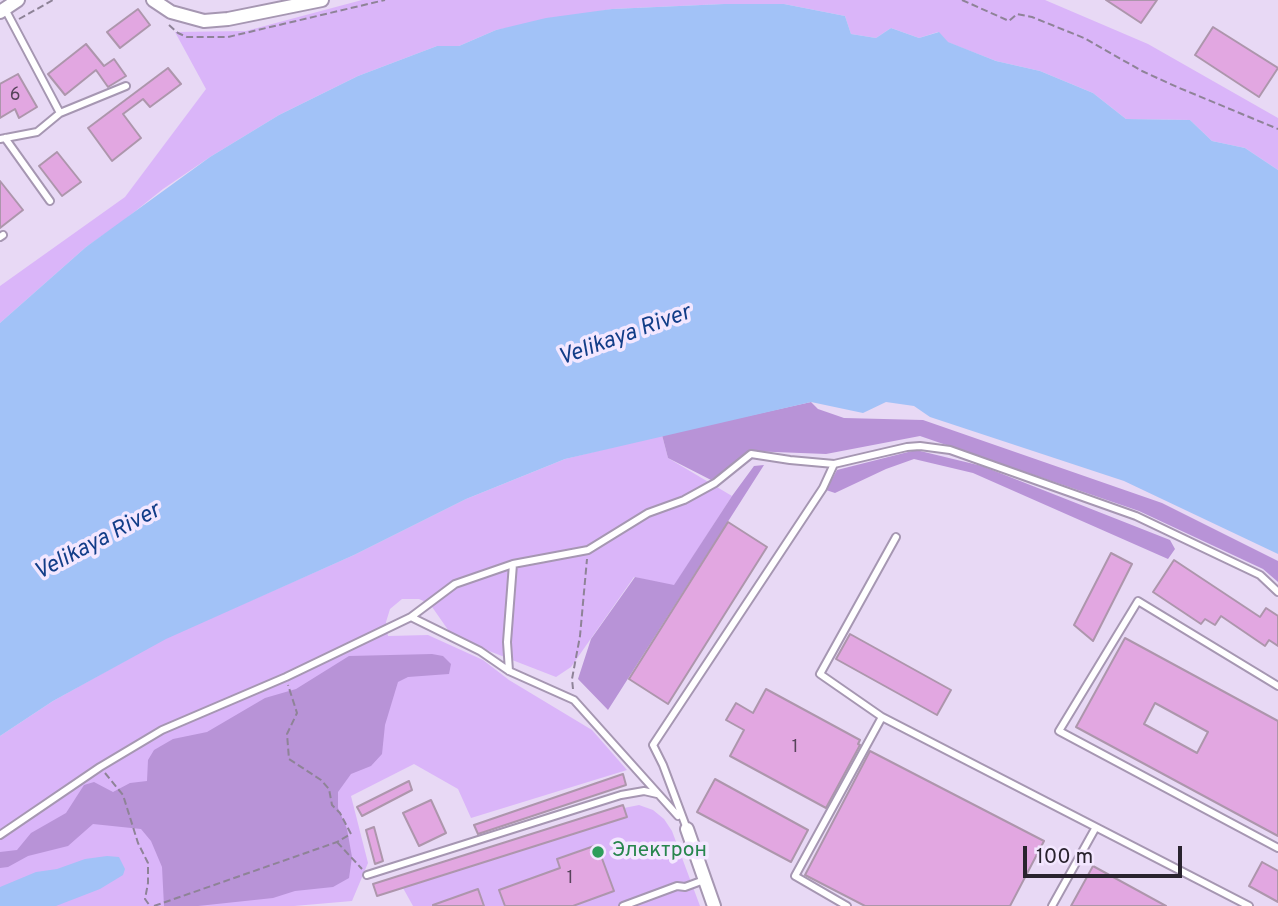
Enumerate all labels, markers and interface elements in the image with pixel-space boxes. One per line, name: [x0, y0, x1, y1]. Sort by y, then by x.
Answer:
house number: 6: [10, 85, 20, 107]
water label: Velikaya River: [555, 300, 695, 374]
water label: Velikaya River: [30, 498, 166, 588]
house number: 1: [792, 737, 798, 759]
scale bar: [1026, 832, 1185, 876]
place label: Электрон: [612, 839, 707, 865]
marker: Электрон: [590, 844, 606, 860]
text: 100 m: [1036, 844, 1093, 871]
house number: 1: [567, 868, 573, 890]

